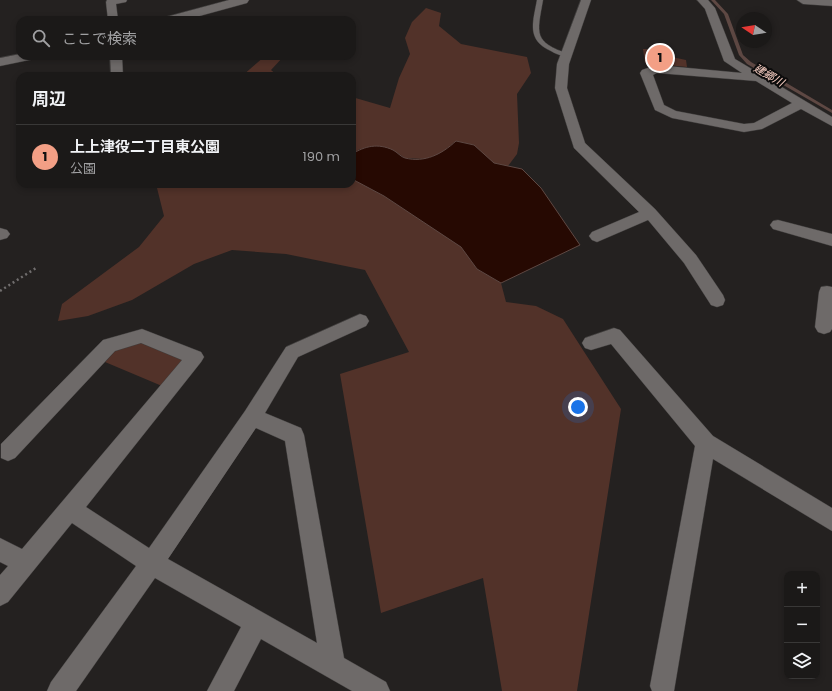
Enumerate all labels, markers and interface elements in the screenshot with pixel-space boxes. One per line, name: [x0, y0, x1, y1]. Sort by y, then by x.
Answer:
north arrow: [736, 12, 772, 48]
search box: [16, 16, 356, 60]
icon: search: [30, 27, 52, 49]
text: ここで検索: [62, 28, 137, 49]
pin: 1: [647, 43, 673, 73]
water label: 建郷川: [751, 60, 788, 91]
text: 周辺: [32, 87, 66, 111]
text: 上上津役二丁目東公園: [70, 136, 220, 157]
text: 1: [43, 147, 47, 166]
text: 190 m: [303, 147, 340, 166]
text: 公園: [70, 159, 96, 178]
your location: [568, 397, 588, 417]
map controls: [784, 571, 820, 679]
button: +: [784, 571, 820, 607]
button: −: [784, 607, 820, 643]
button: layers: [784, 643, 820, 679]

